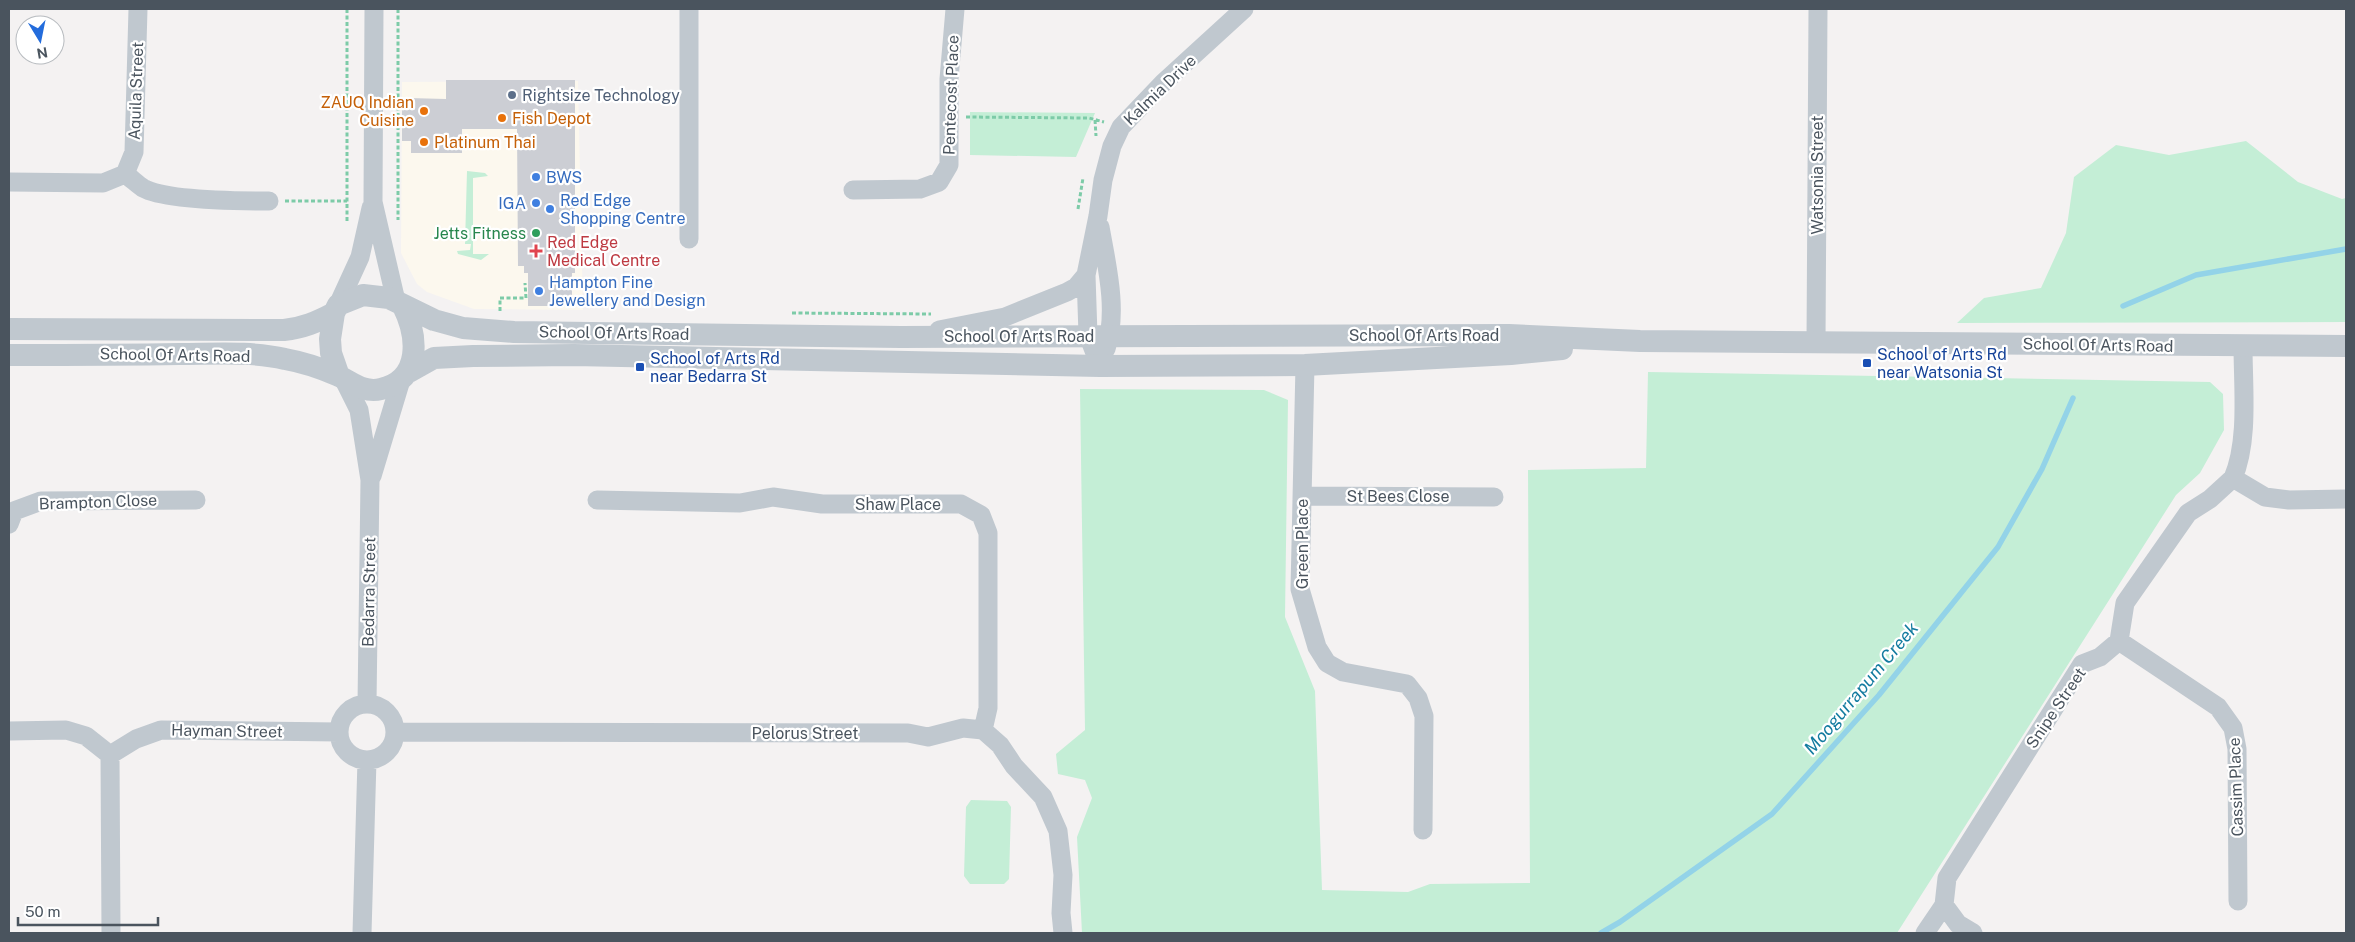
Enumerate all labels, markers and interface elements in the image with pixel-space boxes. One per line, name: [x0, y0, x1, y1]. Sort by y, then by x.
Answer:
north arrow: [15, 15, 65, 65]
street label: Pentecost Place: [939, 35, 963, 155]
street label: Aquila Street: [125, 42, 147, 140]
text: N: [35, 44, 49, 62]
street label: Kalmia Drive: [1120, 51, 1200, 129]
place label: Rightsize Technology: [522, 86, 680, 105]
marker: Rightsize Technology: [506, 89, 518, 101]
place label: ZAUQ Indian Cuisine: [320, 93, 414, 130]
marker: ZAUQ Indian Cuisine: [418, 105, 430, 117]
place label: Fish Depot: [512, 109, 591, 128]
marker: Fish Depot: [496, 112, 508, 124]
street label: Watsonia Street: [1808, 115, 1827, 235]
place label: Platinum Thai: [434, 133, 536, 152]
marker: Platinum Thai: [418, 136, 430, 148]
place label: BWS: [546, 168, 582, 187]
marker: BWS: [530, 171, 542, 183]
place label: Red Edge Shopping Centre: [560, 191, 686, 228]
place label: IGA: [498, 194, 526, 213]
marker: IGA: [530, 197, 542, 209]
marker: Red Edge Shopping Centre: [544, 203, 556, 215]
place label: Jetts Fitness: [433, 224, 526, 243]
marker: Jetts Fitness: [530, 227, 542, 239]
place label: Red Edge Medical Centre: [547, 233, 660, 270]
marker: Red Edge Medical Centre: [529, 244, 543, 258]
place label: Hampton Fine Jewellery and Design: [549, 273, 705, 310]
marker: Hampton Fine Jewellery and Design: [533, 285, 545, 297]
street label: School Of Arts Road: [538, 322, 690, 344]
street label: School Of Arts Road: [1349, 326, 1499, 345]
street label: School Of Arts Road: [944, 327, 1094, 346]
street label: School Of Arts Road: [2022, 334, 2174, 356]
street label: School Of Arts Road: [99, 344, 251, 366]
place label: School of Arts Rd near Watsonia St: [1877, 345, 2007, 382]
place label: School of Arts Rd near Bedarra St: [650, 349, 780, 386]
marker: School of Arts Rd near Watsonia St: [1861, 357, 1873, 369]
marker: School of Arts Rd near Bedarra St: [634, 361, 646, 373]
street label: St Bees Close: [1347, 487, 1449, 506]
street label: Brampton Close: [39, 490, 157, 514]
street label: Shaw Place: [855, 495, 941, 514]
street label: Green Place: [1293, 499, 1312, 589]
street label: Bedarra Street: [359, 537, 379, 647]
water label: Moogurrapum Creek: [1800, 617, 1923, 758]
street label: Snipe Street: [2022, 664, 2090, 752]
street label: Hayman Street: [171, 721, 283, 741]
street label: Pelorus Street: [752, 724, 858, 743]
street label: Cassim Place: [2225, 737, 2247, 837]
scale bar: [18, 894, 158, 926]
text: 50 m: [25, 903, 60, 920]

